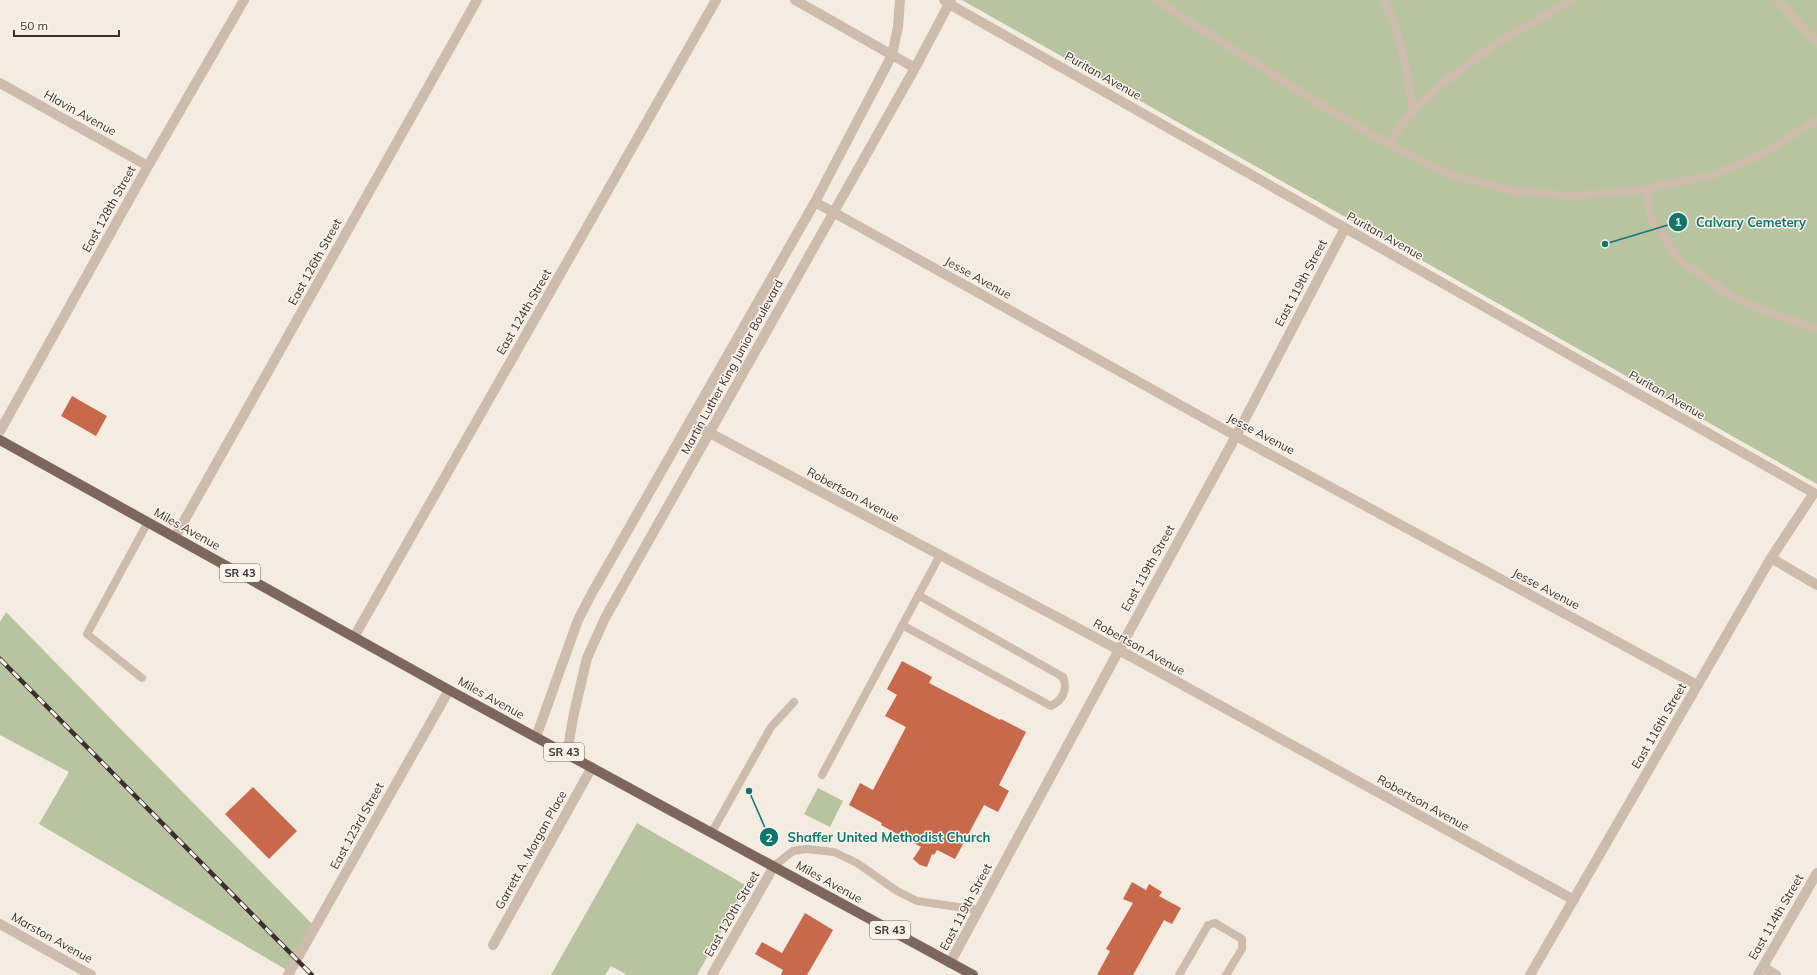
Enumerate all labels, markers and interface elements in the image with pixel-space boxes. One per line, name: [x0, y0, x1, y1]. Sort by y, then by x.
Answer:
scale bar: [14, 12, 119, 38]
text: 50 m: [20, 18, 48, 33]
street label: Puritan Avenue: [1062, 48, 1144, 103]
street label: Hlavin Avenue: [41, 87, 119, 139]
street label: East 128th Street: [79, 163, 139, 255]
street label: Puritan Avenue: [1344, 208, 1426, 263]
callout: Calvary Cemetery: [1668, 210, 1814, 235]
text: 1: [1674, 214, 1682, 229]
text: Calvary Cemetery: [1696, 214, 1807, 231]
street label: East 126th Street: [285, 216, 345, 308]
street label: East 119th Street: [1271, 237, 1330, 329]
street label: Jesse Avenue: [942, 253, 1014, 302]
street label: East 124th Street: [493, 266, 554, 357]
street label: Martin Luther King Junior Boulevard: [677, 277, 786, 457]
street label: Puritan Avenue: [1627, 367, 1708, 422]
street label: Jesse Avenue: [1225, 410, 1297, 458]
street label: Robertson Avenue: [805, 464, 902, 525]
street label: Miles Avenue: [151, 504, 223, 553]
street label: East 119th Street: [1118, 522, 1178, 614]
road number: SR 43: [220, 564, 260, 582]
street label: Jesse Avenue: [1510, 565, 1582, 613]
street label: Robertson Avenue: [1091, 615, 1188, 678]
street label: Miles Avenue: [455, 673, 527, 722]
street label: East 116th Street: [1628, 680, 1689, 771]
road number: SR 43: [544, 743, 584, 761]
street label: Robertson Avenue: [1375, 771, 1472, 834]
street label: East 123rd Street: [327, 780, 387, 872]
street label: Garrett A. Morgan Place: [492, 788, 570, 912]
callout: Shaffer United Methodist Church: [759, 825, 998, 850]
text: Shaffer United Methodist Church: [788, 829, 990, 845]
text: 2: [765, 830, 773, 845]
street label: Miles Avenue: [793, 857, 865, 906]
street label: East 119th Street: [936, 861, 995, 953]
street label: East 120th Street: [701, 868, 762, 959]
street label: East 114th Street: [1745, 871, 1806, 962]
street label: Marston Avenue: [9, 909, 96, 966]
road number: SR 43: [870, 921, 910, 939]

